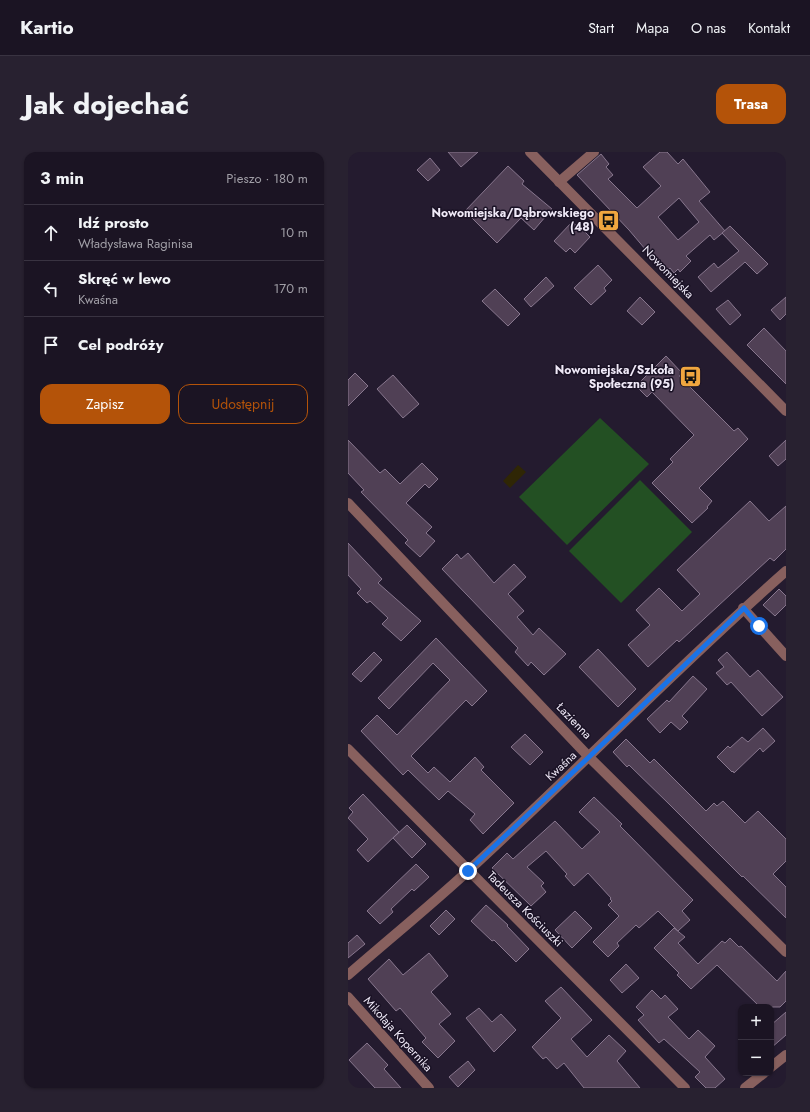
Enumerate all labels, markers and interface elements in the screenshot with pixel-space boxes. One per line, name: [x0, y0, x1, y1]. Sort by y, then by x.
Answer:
text: Kartio: [20, 14, 74, 41]
text: Start: [588, 18, 614, 38]
text: Mapa: [636, 18, 669, 38]
text: O nas: [691, 18, 726, 38]
text: Kontakt: [748, 18, 790, 38]
text: Jak dojechać: [24, 84, 189, 125]
button: Trasa: [716, 84, 786, 124]
text: 3 min: [40, 166, 84, 190]
text: Pieszo · 180 m: [226, 169, 308, 188]
place label: Nowomiejska/Dąbrowskiego (48): [432, 204, 594, 236]
bus stop icon: Nowomiejska/Dąbrowskiego (48): [596, 207, 622, 233]
text: Idź prosto: [78, 212, 149, 234]
icon: ahead: [40, 222, 62, 244]
text: 10 m: [280, 223, 308, 242]
text: Władysława Raginisa: [78, 234, 193, 253]
street label: Nowomiejska: [638, 241, 698, 303]
text: Skręć w lewo: [78, 268, 171, 290]
icon: left: [40, 278, 62, 300]
text: 170 m: [273, 279, 308, 298]
text: Kwaśna: [78, 290, 118, 309]
icon: arrive: [40, 334, 62, 356]
text: Cel podróży: [78, 334, 163, 356]
place label: Nowomiejska/Szkoła Społeczna (95): [555, 361, 674, 393]
bus stop icon: Nowomiejska/Szkoła Społeczna (95): [677, 364, 703, 390]
button: Zapisz: [40, 384, 170, 424]
button: Udostępnij: [178, 384, 308, 424]
route start: [750, 617, 768, 635]
street label: Łazienna: [551, 698, 596, 743]
street label: Kwaśna: [541, 747, 581, 785]
route end: [459, 862, 477, 880]
street label: Tadeusza Kościuszki: [483, 867, 567, 951]
street label: Mikołaja Kopernika: [359, 992, 437, 1076]
map controls: [738, 1004, 774, 1076]
button: +: [738, 1004, 774, 1040]
button: −: [738, 1040, 774, 1076]

